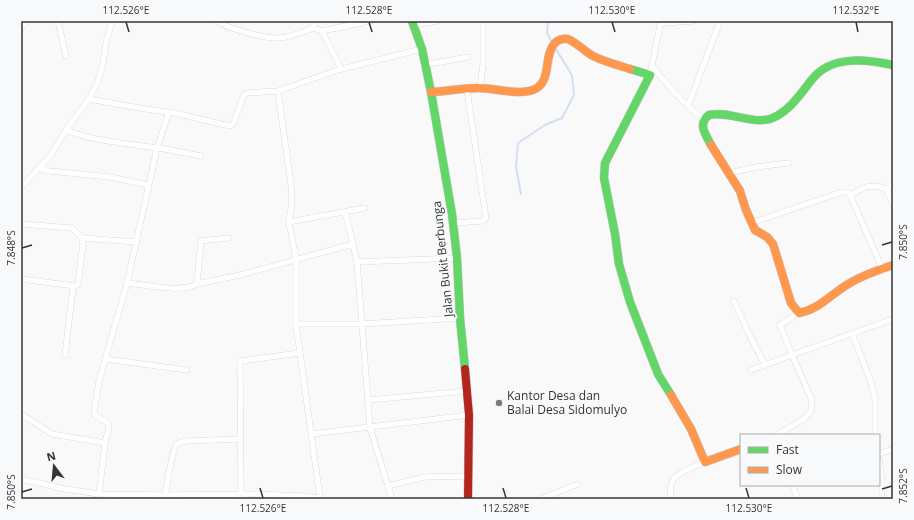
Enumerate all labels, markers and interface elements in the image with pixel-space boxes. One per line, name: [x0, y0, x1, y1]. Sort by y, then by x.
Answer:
text: 112.526°E: [103, 3, 149, 17]
text: 112.528°E: [346, 3, 392, 17]
text: 112.530°E: [589, 3, 635, 17]
text: 112.532°E: [833, 3, 879, 17]
street label: Jalan Bukit Berbunga: [428, 200, 457, 319]
text: 7.850°S: [896, 224, 910, 260]
text: 7.848°S: [4, 230, 18, 266]
place label: Kantor Desa dan Balai Desa Sidomulyo: [507, 387, 627, 418]
marker: Kantor Desa dan Balai Desa Sidomulyo: [494, 398, 504, 408]
legend: [740, 434, 880, 486]
text: Fast: [776, 441, 799, 458]
north arrow: [34, 446, 74, 486]
text: N: [45, 447, 57, 464]
text: Slow: [776, 461, 803, 478]
text: 7.852°S: [896, 468, 910, 504]
text: 7.850°S: [4, 474, 18, 510]
text: 112.526°E: [240, 501, 286, 515]
text: 112.528°E: [483, 501, 529, 515]
text: 112.530°E: [726, 501, 772, 515]

